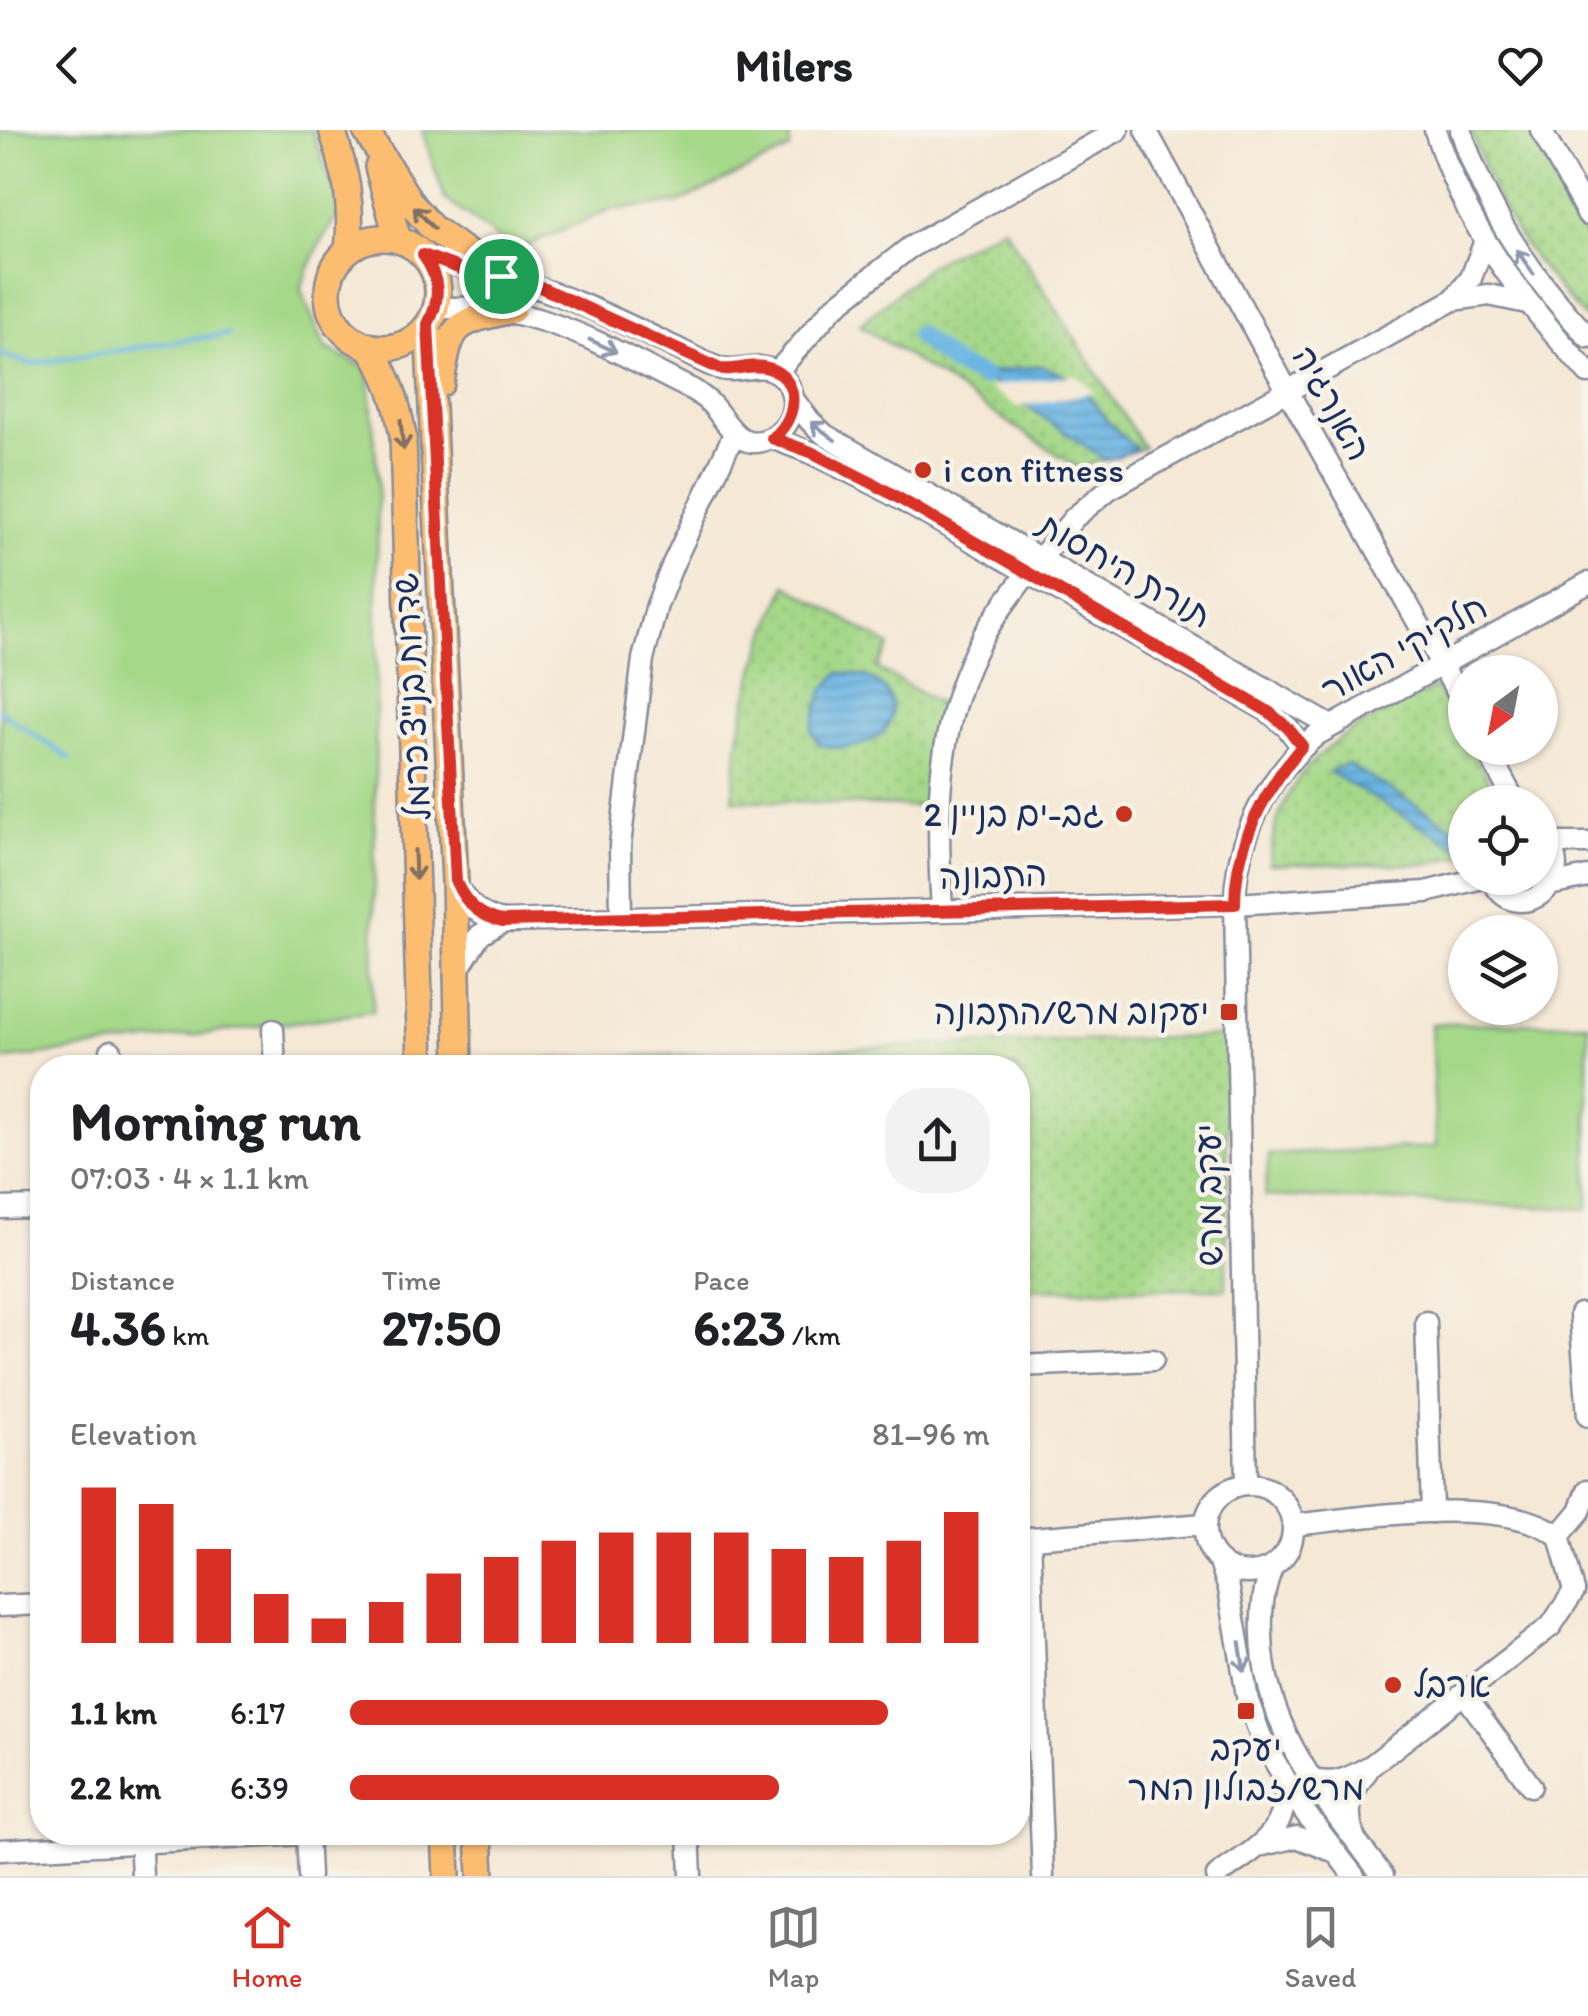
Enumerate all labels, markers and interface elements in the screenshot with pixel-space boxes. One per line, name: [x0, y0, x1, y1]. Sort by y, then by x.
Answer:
icon: back: [40, 38, 95, 93]
text: Milers: [735, 38, 853, 92]
icon: heart: [1493, 38, 1548, 93]
one-way arrow: [413, 206, 436, 231]
pin: [459, 234, 544, 319]
icon: arrive: [474, 249, 529, 304]
one-way arrow: [1515, 249, 1536, 276]
one-way arrow: [587, 338, 617, 357]
street label: האנרגיה: [1283, 338, 1381, 468]
one-way arrow: [393, 419, 412, 451]
one-way arrow: [810, 421, 837, 442]
place label: i con fitness: [943, 449, 1124, 491]
marker: i con fitness: [912, 459, 934, 481]
street label: תורת היחסות: [1029, 502, 1219, 637]
street label: שדרות בנ"צ כרמל: [385, 572, 439, 822]
street label: חלקיקי האור: [1314, 585, 1495, 712]
north arrow: [1448, 655, 1558, 765]
map controls: [1448, 655, 1558, 1025]
button: locate: [1448, 785, 1558, 895]
place label: גב-ים בניין 2: [923, 793, 1104, 835]
marker: גב-ים בניין 2: [1113, 803, 1135, 825]
one-way arrow: [405, 849, 424, 881]
street label: התבונה: [938, 852, 1048, 898]
button: layers: [1448, 915, 1558, 1025]
place label: יעקוב מרש/התבונה: [933, 991, 1209, 1033]
marker: יעקוב מרש/התבונה: [1218, 1001, 1240, 1023]
text: Morning run: [70, 1088, 361, 1154]
button: share: [885, 1088, 990, 1193]
street label: יעקב מרש: [1187, 1123, 1231, 1267]
text: 07:03 · 4 × 1.1 km: [70, 1159, 309, 1197]
text: Distance: [70, 1263, 175, 1297]
text: Time: [382, 1263, 441, 1297]
text: Pace: [693, 1263, 749, 1297]
text: 4.36: [70, 1297, 166, 1358]
text: 27:50: [382, 1297, 502, 1358]
text: 6:23: [693, 1297, 786, 1358]
text: km: [166, 1318, 209, 1352]
text: /km: [786, 1318, 841, 1352]
text: Elevation: [70, 1415, 197, 1453]
text: 81–96 m: [872, 1415, 990, 1453]
one-way arrow: [1233, 1640, 1251, 1673]
place label: ארבל: [1413, 1664, 1491, 1706]
marker: ארבל: [1382, 1674, 1404, 1696]
text: 1.1 km: [70, 1694, 157, 1732]
text: 6:17: [230, 1694, 286, 1732]
marker: יעקב מרש/זבולון המר: [1235, 1700, 1257, 1722]
place label: יעקב מרש/זבולון המר: [1128, 1727, 1365, 1809]
text: 2.2 km: [70, 1769, 161, 1807]
text: 6:39: [230, 1769, 289, 1807]
tab: Home: [232, 1900, 302, 1994]
tab: Map: [766, 1900, 821, 1994]
tab: Saved: [1285, 1900, 1356, 1994]

